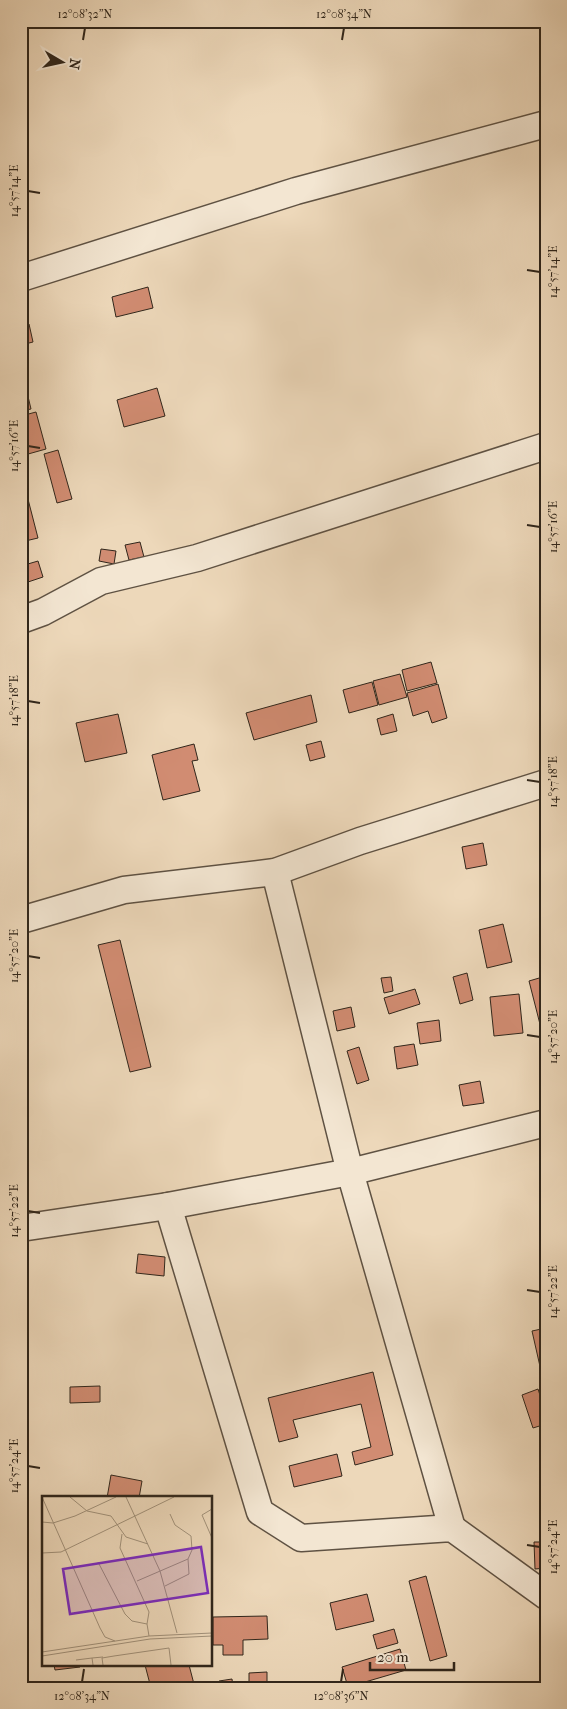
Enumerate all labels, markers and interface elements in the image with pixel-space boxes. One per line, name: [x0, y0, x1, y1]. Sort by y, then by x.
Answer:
text: 12°08'32"N: [58, 7, 112, 21]
text: 12°08'34"N: [316, 7, 372, 21]
north arrow: [38, 38, 88, 88]
text: N: [65, 57, 84, 71]
text: 14°57'14"E: [7, 165, 21, 217]
text: 14°57'14"E: [546, 246, 560, 298]
text: 14°57'16"E: [7, 420, 21, 472]
text: 14°57'16"E: [546, 501, 560, 553]
text: 14°57'18"E: [7, 675, 21, 727]
text: 14°57'18"E: [546, 756, 560, 808]
text: 14°57'20"E: [7, 929, 21, 983]
text: 14°57'20"E: [546, 1010, 560, 1064]
text: 14°57'22"E: [7, 1184, 21, 1238]
text: 14°57'22"E: [546, 1265, 560, 1319]
text: 14°57'24"E: [7, 1439, 21, 1493]
inset map: [42, 1496, 212, 1666]
text: 14°57'24"E: [546, 1520, 560, 1574]
scale bar: [370, 1639, 453, 1671]
text: 20 m: [377, 1648, 409, 1666]
text: 12°08'34"N: [54, 1689, 110, 1703]
text: 12°08'36"N: [313, 1689, 369, 1703]

